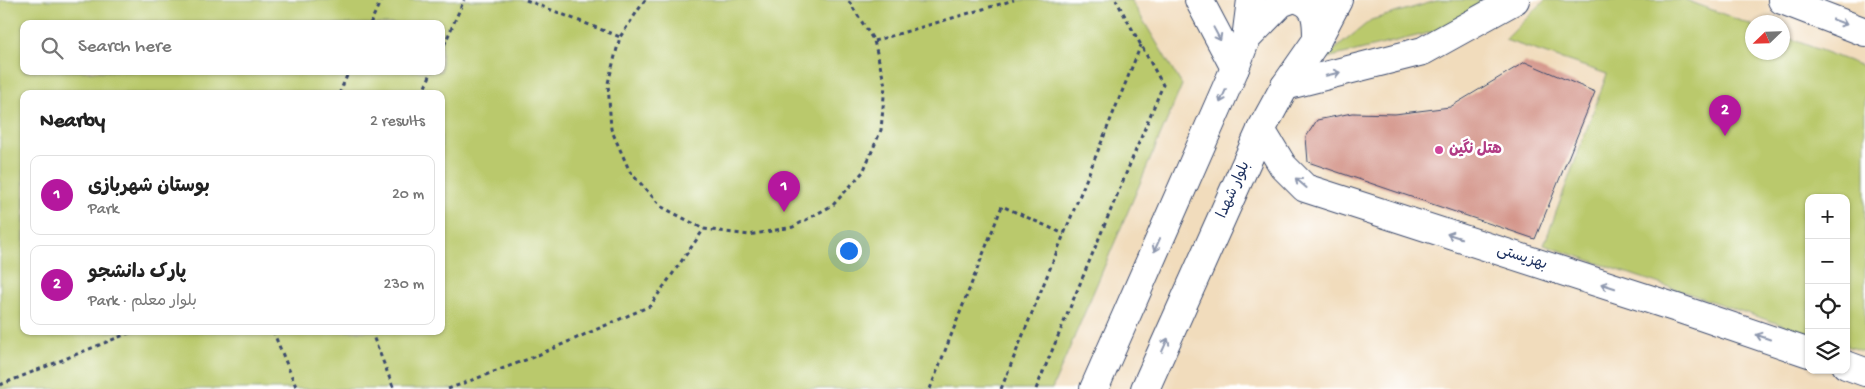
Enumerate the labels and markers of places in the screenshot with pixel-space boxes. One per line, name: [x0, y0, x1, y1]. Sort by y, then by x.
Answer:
pin: 2: [1709, 95, 1741, 136]
place label: هتل نگین: [1449, 138, 1502, 159]
marker: هتل نگین: [1433, 144, 1445, 156]
pin: 1: [768, 171, 800, 212]

